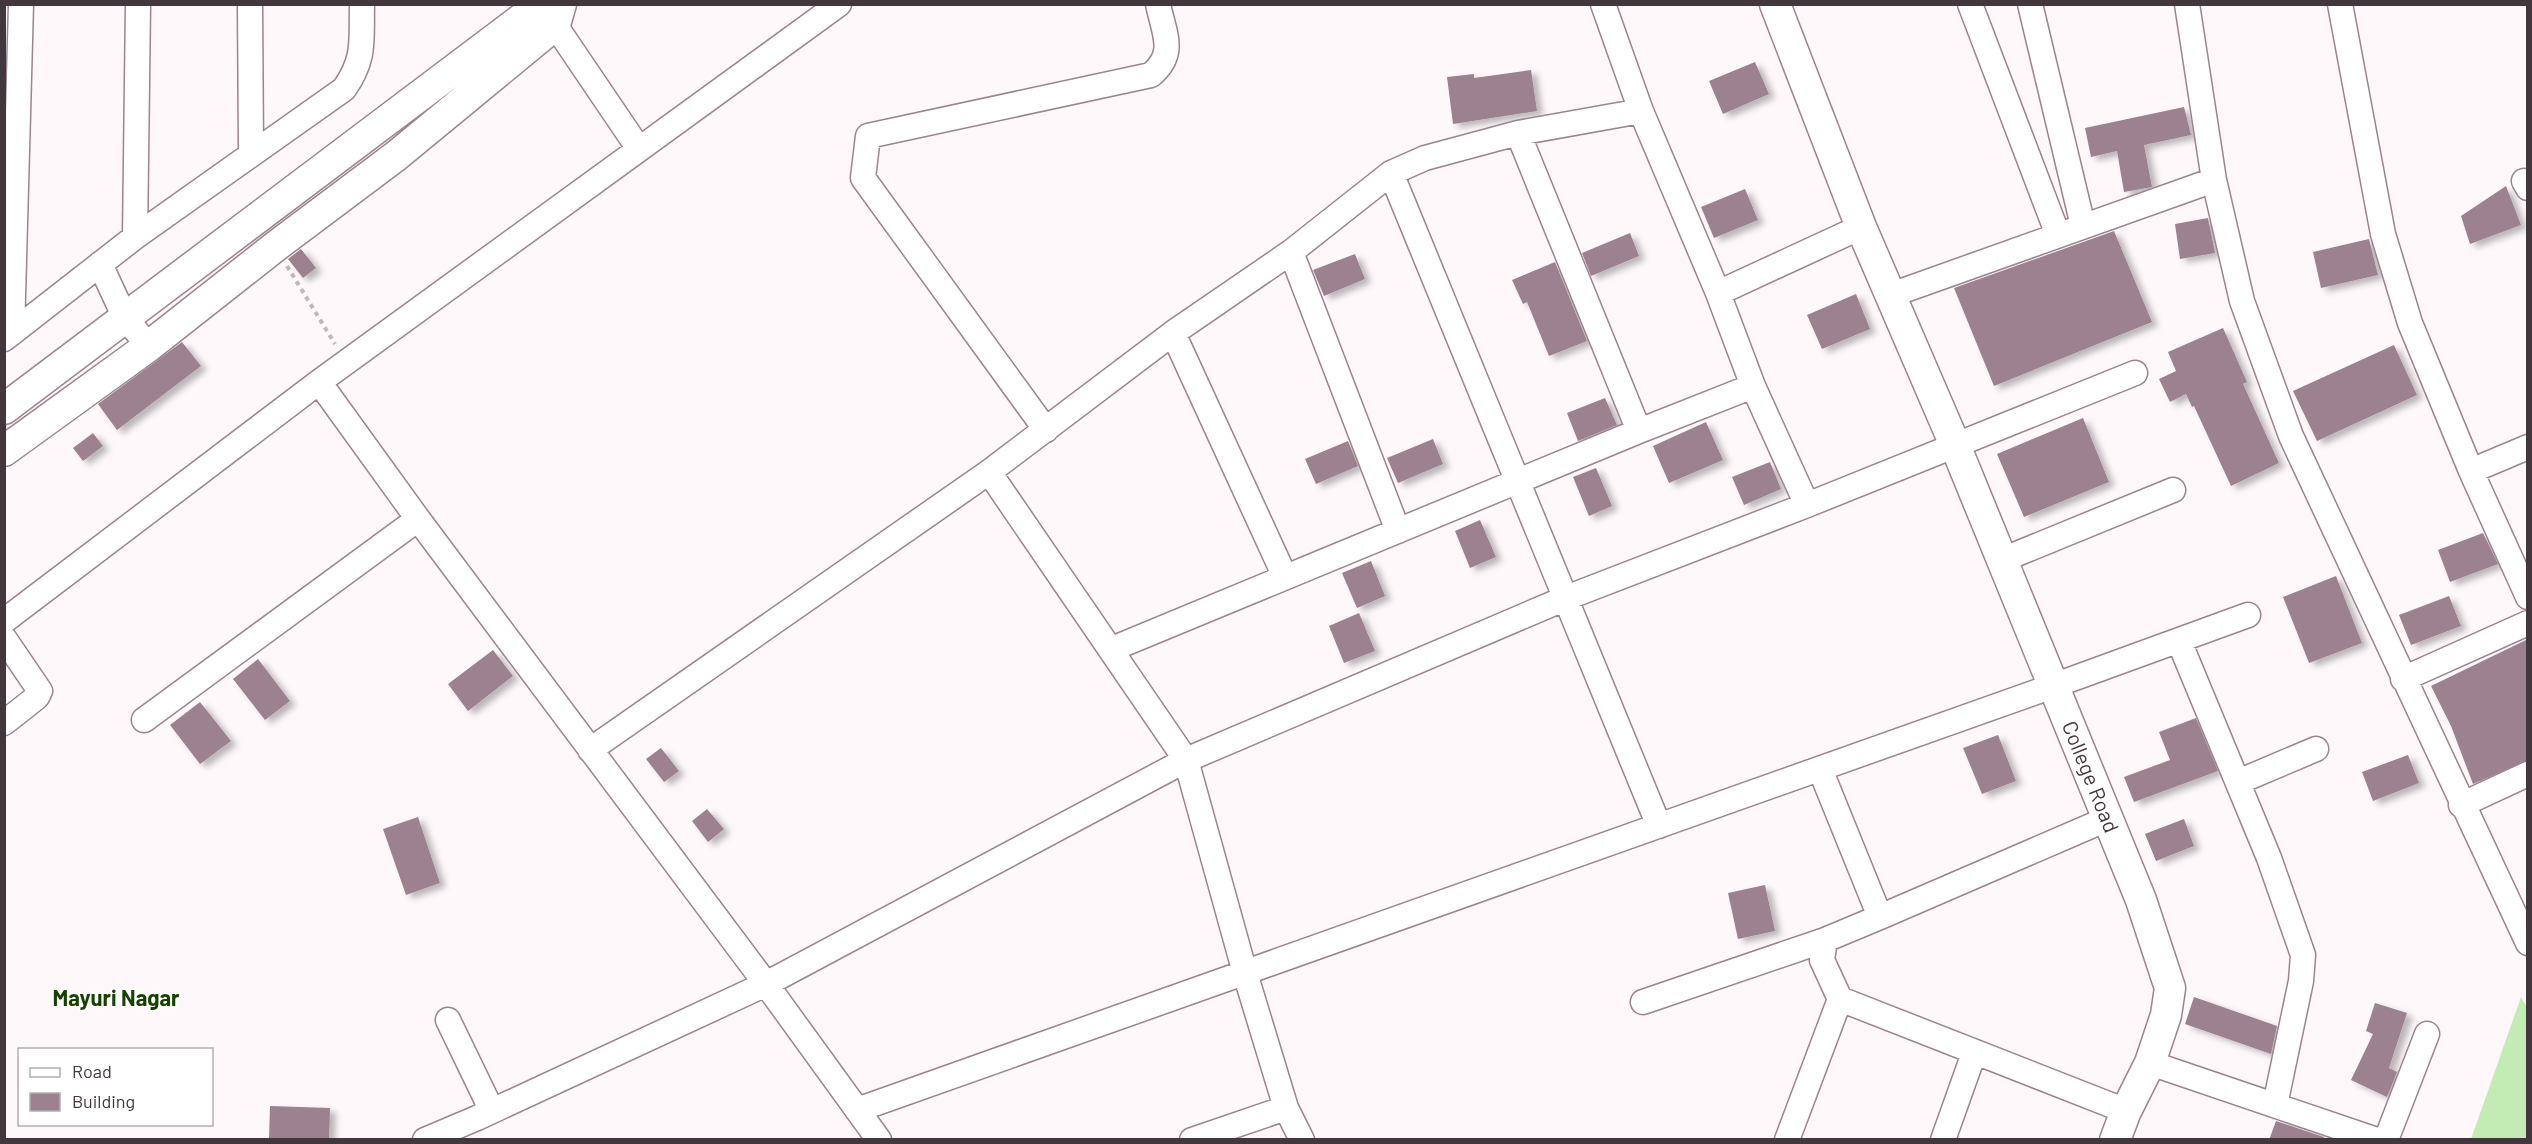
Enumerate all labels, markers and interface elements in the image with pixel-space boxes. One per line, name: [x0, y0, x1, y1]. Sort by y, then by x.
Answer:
street label: College Road: [2058, 717, 2125, 836]
district label: Mayuri Nagar: [52, 984, 180, 1010]
legend: [18, 1048, 213, 1126]
text: Road: [72, 1060, 112, 1082]
text: Building: [72, 1090, 135, 1112]

